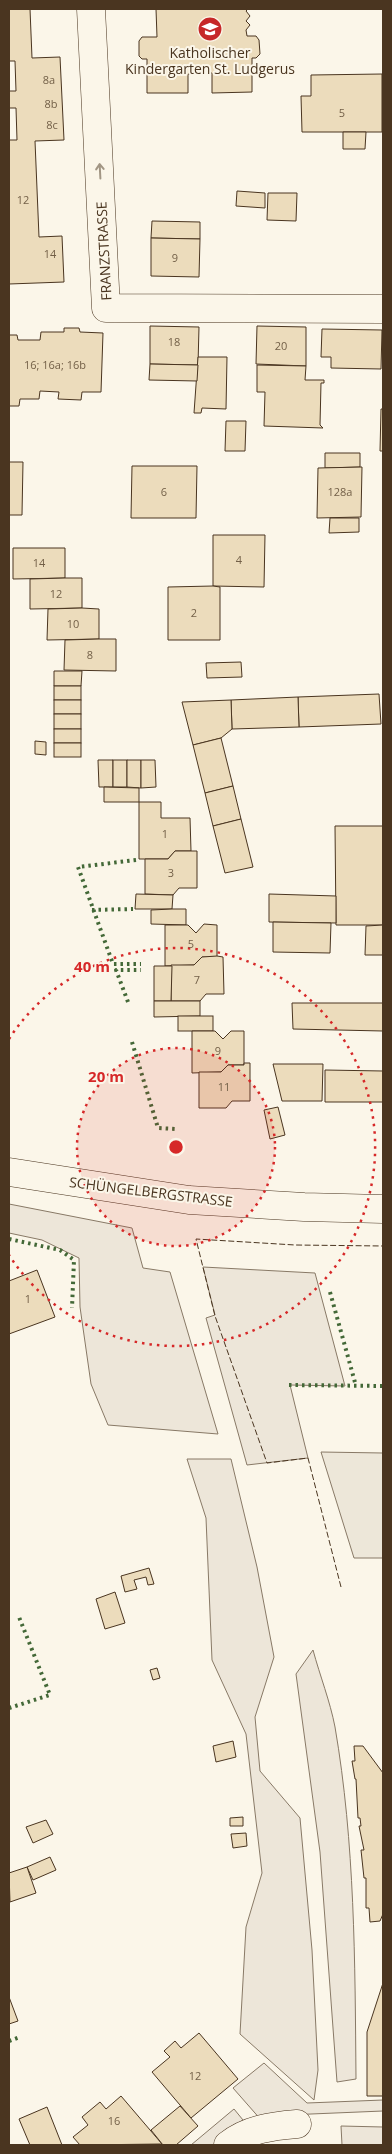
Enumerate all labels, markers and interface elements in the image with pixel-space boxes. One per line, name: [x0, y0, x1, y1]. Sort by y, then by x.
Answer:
school or university icon: Katholischer Kindergarten St. Ludgerus: [197, 16, 223, 42]
place label: Katholischer Kindergarten St. Ludgerus: [125, 43, 295, 78]
house number: 8a: [43, 72, 55, 87]
house number: 8b: [44, 96, 58, 111]
house number: 5: [339, 105, 345, 120]
house number: 8c: [46, 117, 58, 132]
one-way arrow: [95, 164, 104, 180]
house number: 12: [17, 192, 29, 207]
street label: FRANZSTRASSE: [91, 201, 116, 301]
house number: 14: [44, 246, 57, 261]
house number: 9: [172, 250, 178, 265]
house number: 18: [168, 334, 180, 349]
house number: 20: [275, 338, 287, 353]
house number: 16; 16a; 16b: [24, 357, 86, 372]
house number: 6: [161, 484, 167, 499]
house number: 128a: [328, 484, 352, 499]
house number: 4: [236, 552, 243, 567]
house number: 14: [33, 555, 46, 570]
house number: 12: [50, 586, 62, 601]
house number: 2: [191, 605, 197, 620]
house number: 10: [67, 616, 79, 631]
house number: 8: [87, 647, 93, 662]
house number: 1: [162, 826, 168, 841]
house number: 3: [168, 865, 174, 880]
house number: 5: [188, 936, 194, 951]
text: 40 m: [74, 956, 110, 976]
house number: 7: [194, 972, 200, 987]
house number: 9: [215, 1043, 221, 1058]
text: 20 m: [88, 1066, 124, 1086]
house number: 11: [218, 1079, 230, 1094]
centre of rings: [167, 1138, 185, 1156]
street label: SCHÜNGELBERGSTRASSE: [68, 1172, 234, 1211]
house number: 1: [25, 1291, 31, 1306]
house number: 12: [189, 2068, 201, 2083]
house number: 16: [108, 2113, 120, 2128]

